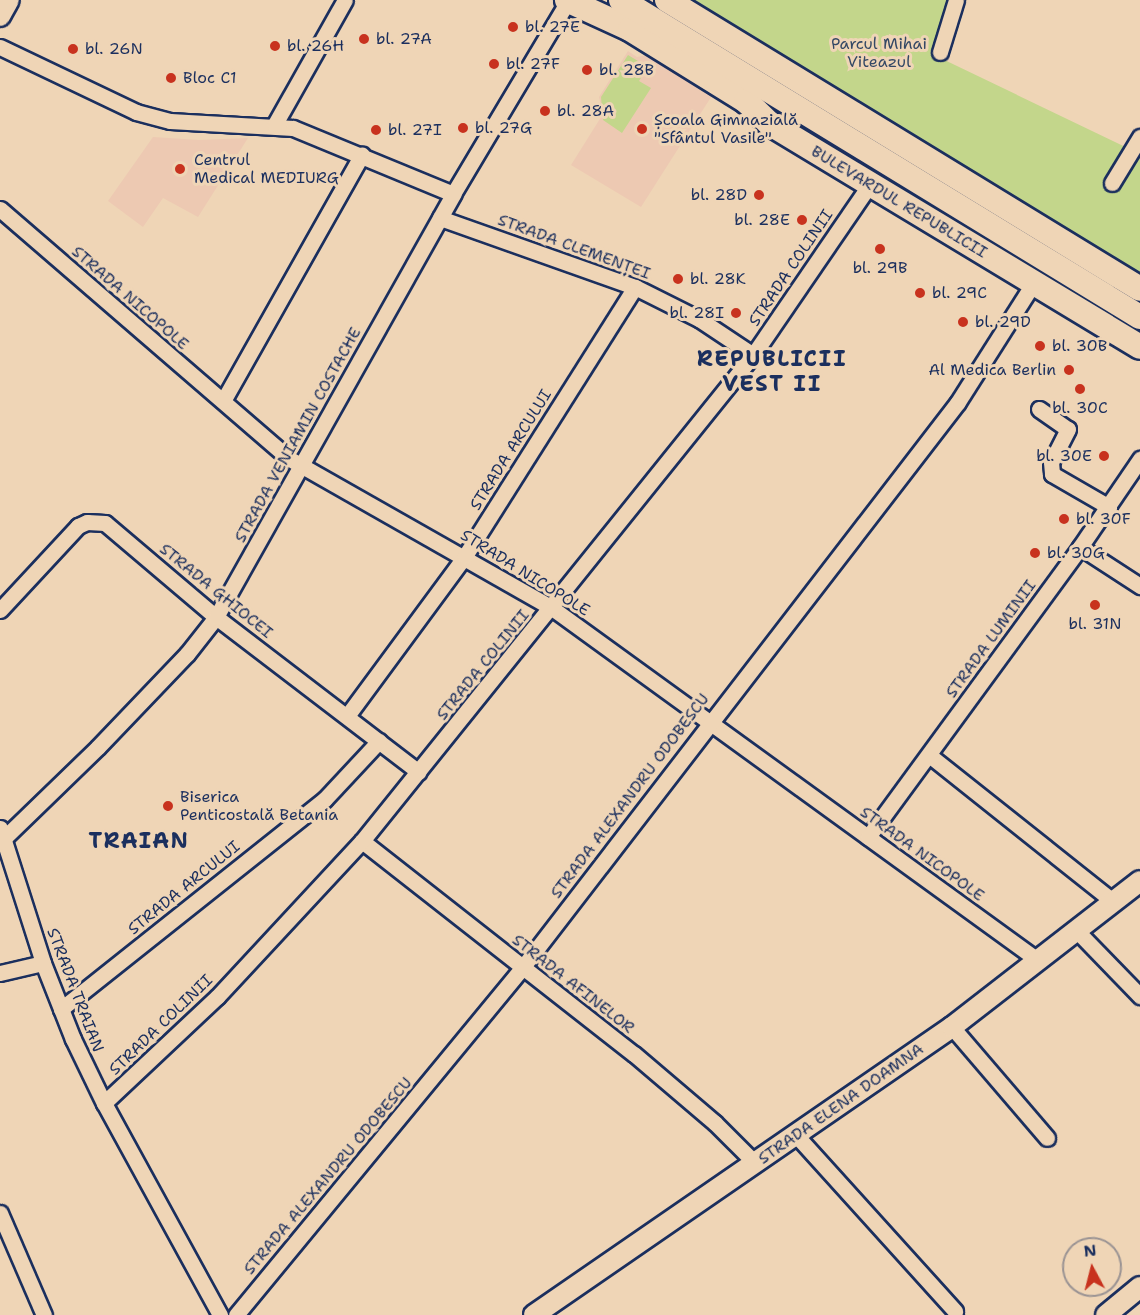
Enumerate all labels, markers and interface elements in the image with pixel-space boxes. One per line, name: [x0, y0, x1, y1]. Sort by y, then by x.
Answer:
place label: bl. 27E: [525, 17, 580, 37]
marker: bl. 27E: [506, 20, 520, 34]
place label: bl. 27A: [376, 29, 432, 49]
marker: bl. 27A: [357, 32, 371, 46]
park label: Parcul Mihai Viteazul: [831, 34, 927, 72]
place label: bl. 26H: [287, 36, 344, 56]
place label: bl. 26N: [85, 39, 143, 59]
marker: bl. 26H: [268, 39, 282, 53]
marker: bl. 26N: [66, 42, 80, 56]
place label: bl. 27F: [506, 54, 560, 74]
marker: bl. 27F: [487, 57, 501, 71]
place label: bl. 28B: [599, 60, 654, 80]
marker: bl. 28B: [580, 63, 594, 77]
place label: Bloc C1: [183, 68, 237, 88]
marker: Bloc C1: [164, 71, 178, 85]
place label: bl. 28A: [557, 101, 614, 121]
marker: bl. 28A: [538, 104, 552, 118]
place label: Școala Gimnazială "Sfântul Vasile": [654, 110, 798, 148]
place label: bl. 27G: [475, 118, 532, 138]
place label: bl. 27I: [388, 120, 442, 140]
marker: bl. 27G: [456, 121, 470, 135]
marker: Școala Gimnazială "Sfântul Vasile": [635, 122, 649, 136]
marker: bl. 27I: [369, 123, 383, 137]
street label: BULEVARDUL REPUBLICII: [808, 142, 990, 262]
place label: Centrul Medical MEDIURG: [194, 150, 339, 188]
marker: Centrul Medical MEDIURG: [171, 160, 189, 178]
place label: bl. 28D: [691, 185, 747, 205]
marker: bl. 28D: [752, 188, 766, 202]
street label: STRADA COLINII: [745, 206, 837, 330]
street label: STRADA CLEMENȚEI: [495, 210, 653, 284]
place label: bl. 28E: [734, 210, 790, 230]
marker: bl. 28E: [795, 213, 809, 227]
street label: STRADA NICOPOLE: [68, 242, 192, 354]
marker: bl. 29B: [873, 242, 887, 256]
place label: bl. 29B: [853, 258, 907, 278]
place label: bl. 28K: [690, 269, 746, 289]
marker: bl. 28K: [671, 272, 685, 286]
place label: bl. 29C: [932, 283, 987, 303]
marker: bl. 29C: [913, 286, 927, 300]
place label: bl. 28I: [670, 303, 724, 323]
marker: bl. 28I: [729, 306, 743, 320]
place label: bl. 29D: [975, 312, 1031, 332]
marker: bl. 29D: [956, 315, 970, 329]
street label: STRADA VENIAMIN COSTACHE: [231, 324, 365, 546]
place label: bl. 30B: [1052, 336, 1107, 356]
marker: bl. 30B: [1033, 339, 1047, 353]
district label: REPUBLICII VEST II: [697, 345, 847, 396]
place label: Al Medica Berlin: [928, 360, 1056, 380]
marker: Al Medica Berlin: [1060, 361, 1078, 379]
marker: bl. 30C: [1073, 382, 1087, 396]
street label: STRADA ARCULUI: [466, 386, 556, 514]
place label: bl. 30C: [1052, 398, 1108, 418]
place label: bl. 30E: [1036, 446, 1092, 466]
marker: bl. 30E: [1097, 449, 1111, 463]
place label: bl. 30F: [1076, 509, 1131, 529]
marker: bl. 30F: [1057, 512, 1071, 526]
street label: STRADA NICOPOLE: [457, 526, 593, 620]
street label: STRADA GHIOCEI: [156, 540, 276, 642]
place label: bl. 30G: [1047, 543, 1105, 563]
marker: bl. 30G: [1028, 546, 1042, 560]
street label: STRADA LUMINII: [942, 576, 1040, 702]
marker: bl. 31N: [1088, 598, 1102, 612]
street label: STRADA COLINII: [433, 606, 533, 724]
place label: bl. 31N: [1069, 614, 1121, 634]
street label: STRADA ALEXANDRU ODOBESCU: [547, 690, 713, 902]
place label: Biserica Penticostală Betania: [180, 787, 338, 825]
marker: Biserica Penticostală Betania: [161, 799, 175, 813]
street label: STRADA NICOPOLE: [856, 803, 988, 905]
district label: TRAIAN: [89, 828, 189, 854]
street label: STRADA ARCULUI: [124, 837, 244, 939]
street label: STRADA TRAIAN: [42, 925, 108, 1055]
street label: STRADA AFINELOR: [508, 930, 638, 1038]
street label: STRADA COLINII: [105, 971, 217, 1079]
street label: STRADA ELENA DOAMNA: [755, 1040, 927, 1168]
street label: STRADA ALEXANDRU ODOBESCU: [240, 1073, 416, 1279]
north arrow: [1062, 1237, 1122, 1297]
text: N: [1082, 1239, 1098, 1262]

